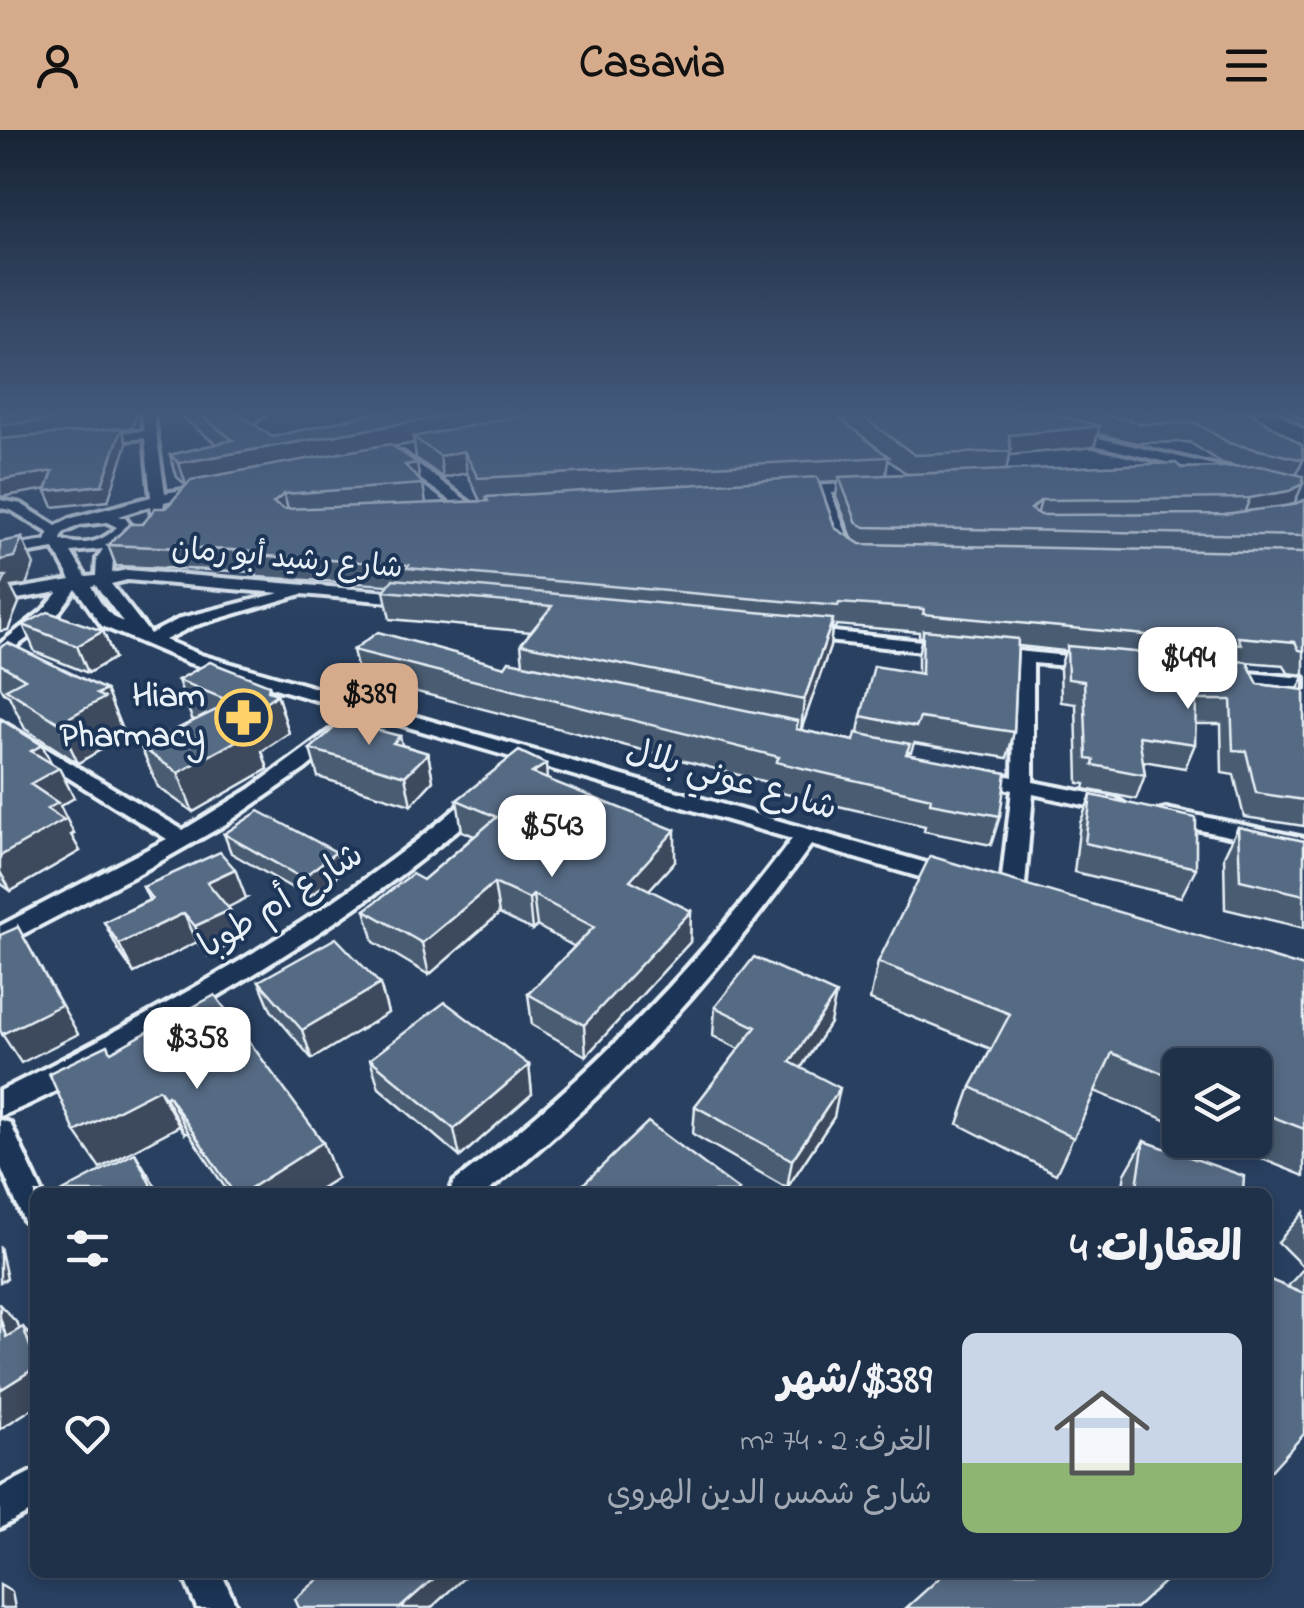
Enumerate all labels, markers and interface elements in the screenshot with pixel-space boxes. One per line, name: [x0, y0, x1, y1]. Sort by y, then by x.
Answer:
text: Casavia: [579, 32, 725, 98]
icon: person: [30, 38, 85, 93]
icon: menu: [1219, 38, 1274, 93]
street label: شارع رشيد أبو رمان: [170, 528, 404, 592]
pin: $494: [1129, 627, 1247, 712]
text: $494: [1160, 636, 1216, 683]
pin: $389: [310, 663, 428, 748]
place label: Hiam Pharmacy: [59, 672, 205, 764]
text: $389: [342, 672, 396, 719]
pharmacy icon: Hiam Pharmacy: [214, 687, 274, 747]
street label: شارع عوني بلال: [619, 726, 843, 837]
pin: $543: [493, 795, 611, 880]
text: $543: [520, 804, 584, 851]
street label: شارع أم طوبا: [190, 831, 374, 973]
pin: $358: [138, 1007, 256, 1092]
text: $358: [166, 1016, 228, 1063]
map controls: [1162, 1048, 1272, 1158]
button: layers: [1162, 1048, 1272, 1158]
text: العقارات: 4: [1070, 1219, 1242, 1280]
icon: filters: [60, 1221, 115, 1276]
text: $389/شهر: [778, 1351, 932, 1412]
icon: home: [1042, 1373, 1162, 1493]
icon: heart: [60, 1406, 115, 1461]
text: الغرف: 2 · 74 m²: [740, 1419, 932, 1466]
text: شارع شمس الدين الهروي: [607, 1472, 932, 1519]

